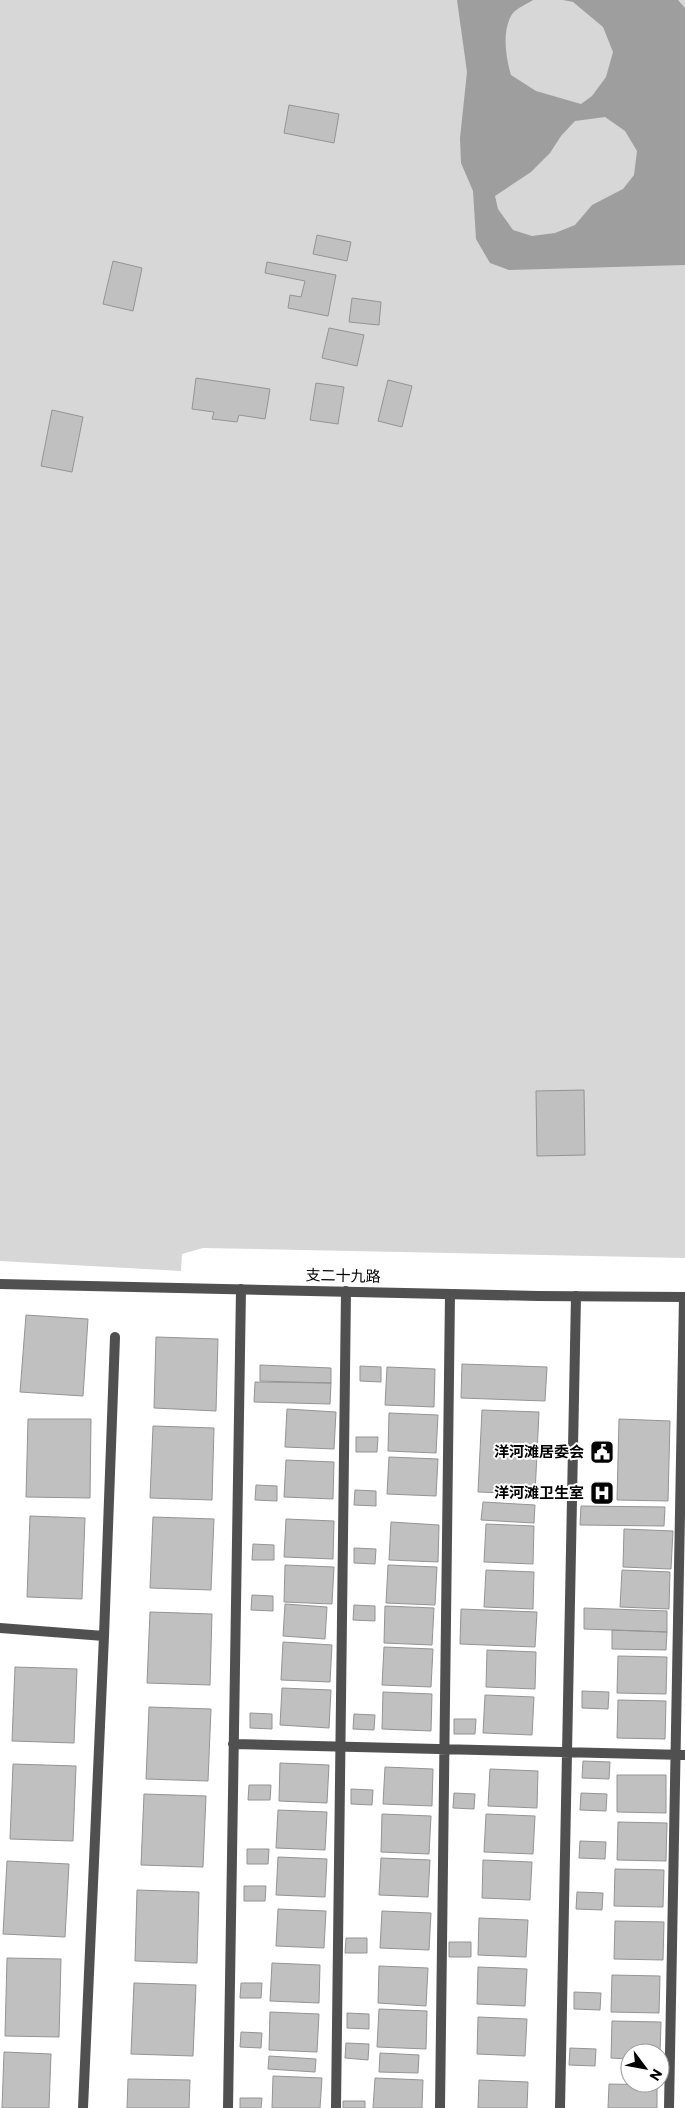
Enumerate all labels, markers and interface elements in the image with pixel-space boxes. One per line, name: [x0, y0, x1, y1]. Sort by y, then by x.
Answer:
street label: 支二十九路: [305, 1265, 381, 1285]
public building icon: 洋河滩居委会: [589, 1439, 615, 1465]
place label: 洋河滩居委会: [494, 1442, 584, 1460]
hospital icon: 洋河滩卫生室: [589, 1480, 615, 1506]
place label: 洋河滩卫生室: [494, 1483, 584, 1501]
north arrow: [620, 2043, 670, 2093]
text: N: [646, 2066, 666, 2084]

